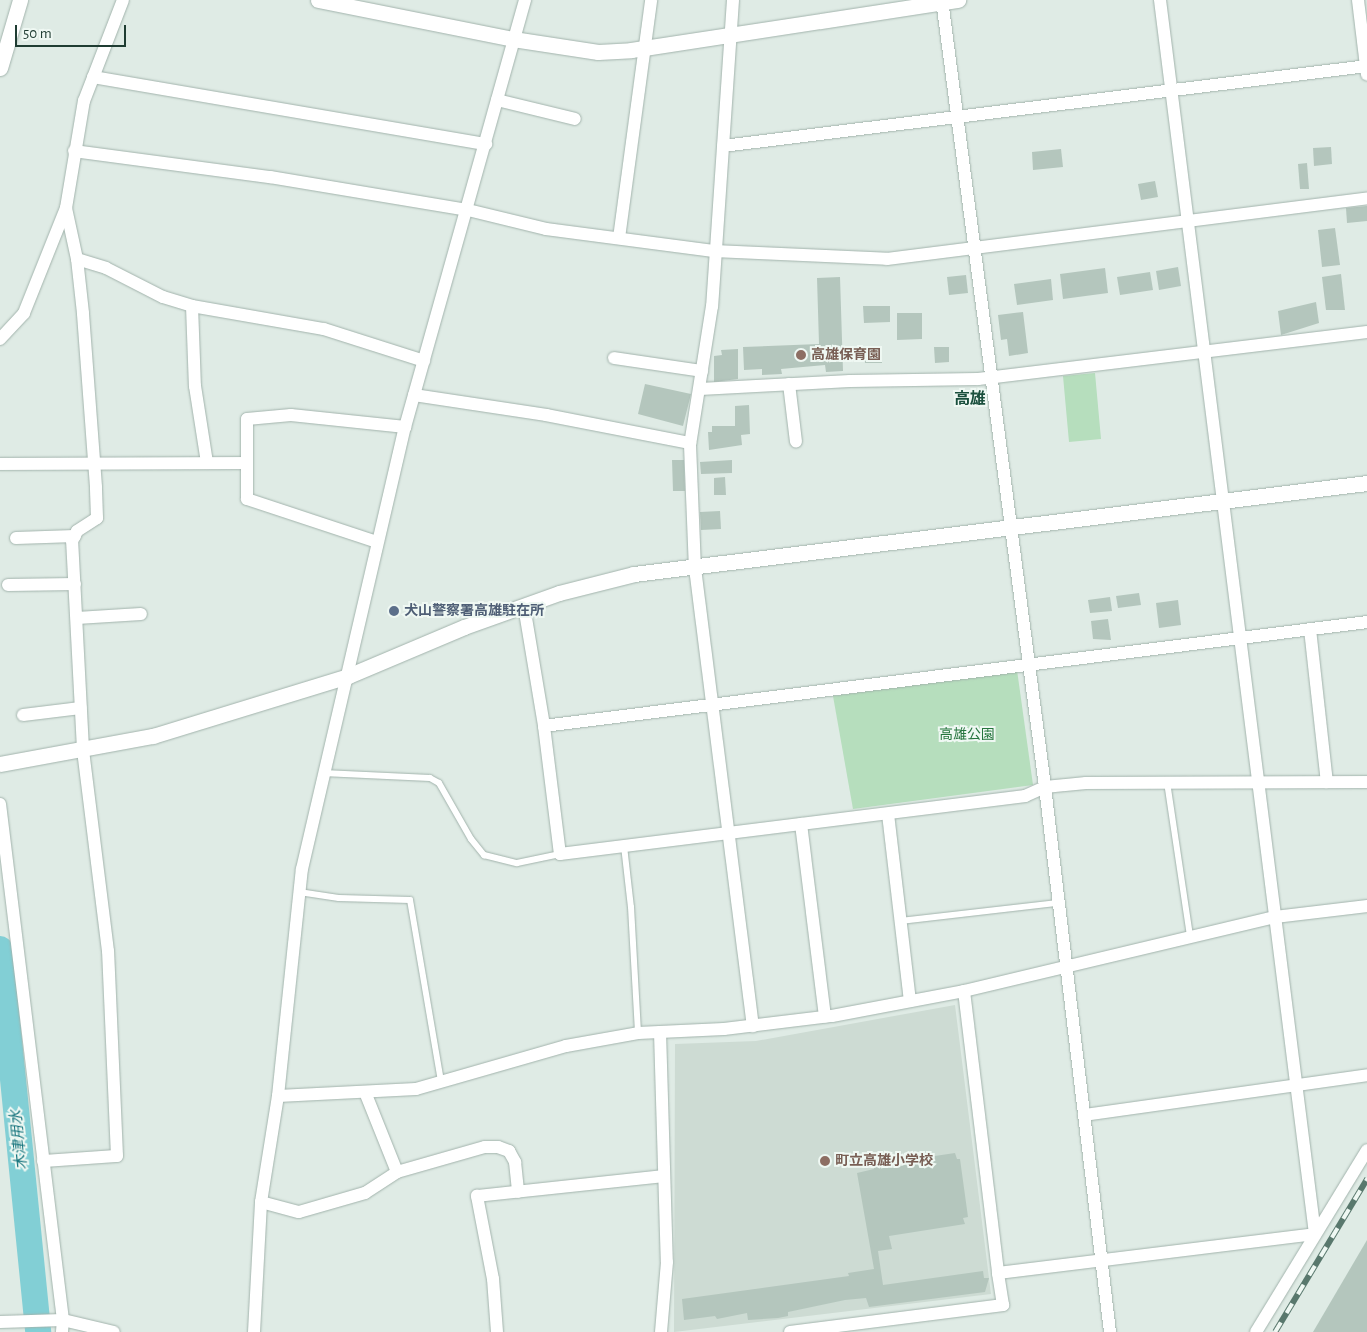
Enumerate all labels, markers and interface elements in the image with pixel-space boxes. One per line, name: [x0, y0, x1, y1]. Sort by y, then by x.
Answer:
scale bar: [18, 15, 129, 47]
text: 50 m: [23, 26, 52, 41]
place label: 高雄保育園: [811, 347, 881, 363]
marker: 高雄保育園: [795, 349, 807, 361]
district label: 高雄: [954, 389, 986, 409]
place label: 犬山警察署高雄駐在所: [404, 603, 544, 619]
marker: 犬山警察署高雄駐在所: [388, 605, 400, 617]
park label: 高雄公園: [939, 727, 995, 743]
water label: 木津用水: [7, 1109, 31, 1171]
place label: 町立高雄小学校: [835, 1153, 933, 1169]
marker: 町立高雄小学校: [819, 1155, 831, 1167]

